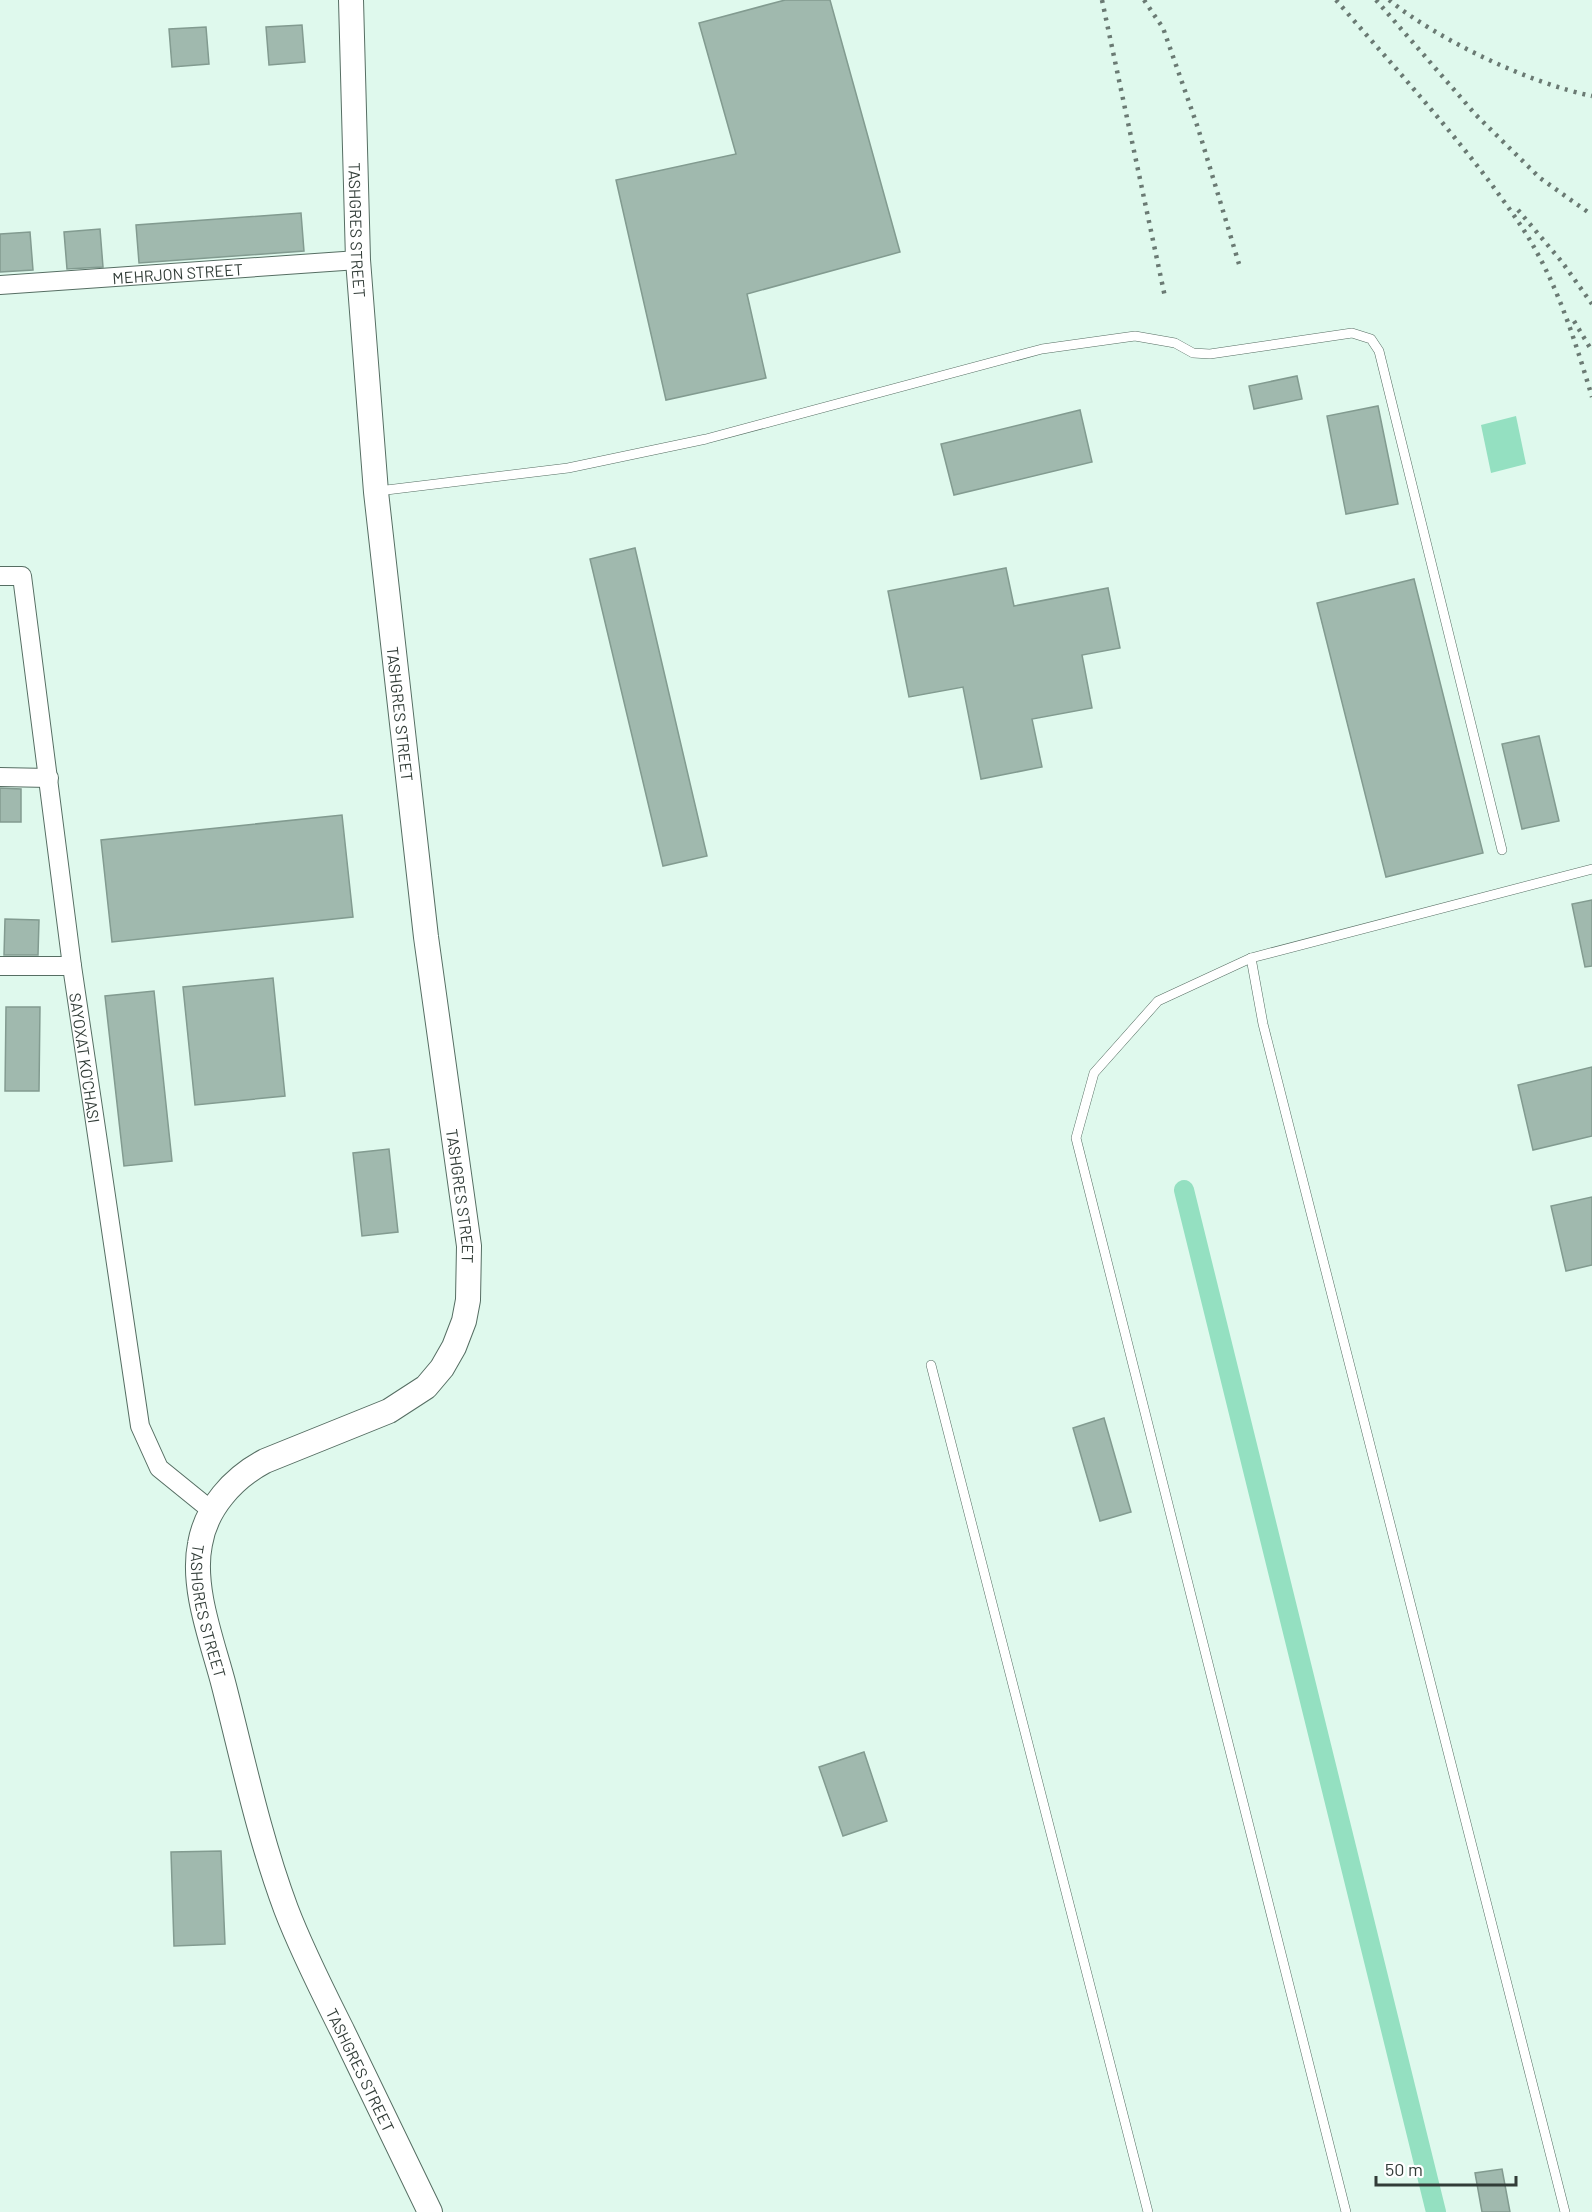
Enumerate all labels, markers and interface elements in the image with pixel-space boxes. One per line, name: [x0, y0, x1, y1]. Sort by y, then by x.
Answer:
street label: TASHGRES STREET: [346, 162, 370, 298]
street label: MEHRJON STREET: [112, 259, 243, 287]
street label: TASHGRES STREET: [384, 645, 418, 782]
street label: SAYOXAT KO'CHASI: [67, 991, 105, 1124]
street label: TASHGRES STREET: [443, 1128, 479, 1263]
street label: TASHGRES STREET: [188, 1543, 231, 1680]
street label: TASHGRES STREET: [323, 2005, 399, 2135]
scale bar: [1376, 2149, 1516, 2187]
text: 50 m: [1385, 2158, 1423, 2180]

